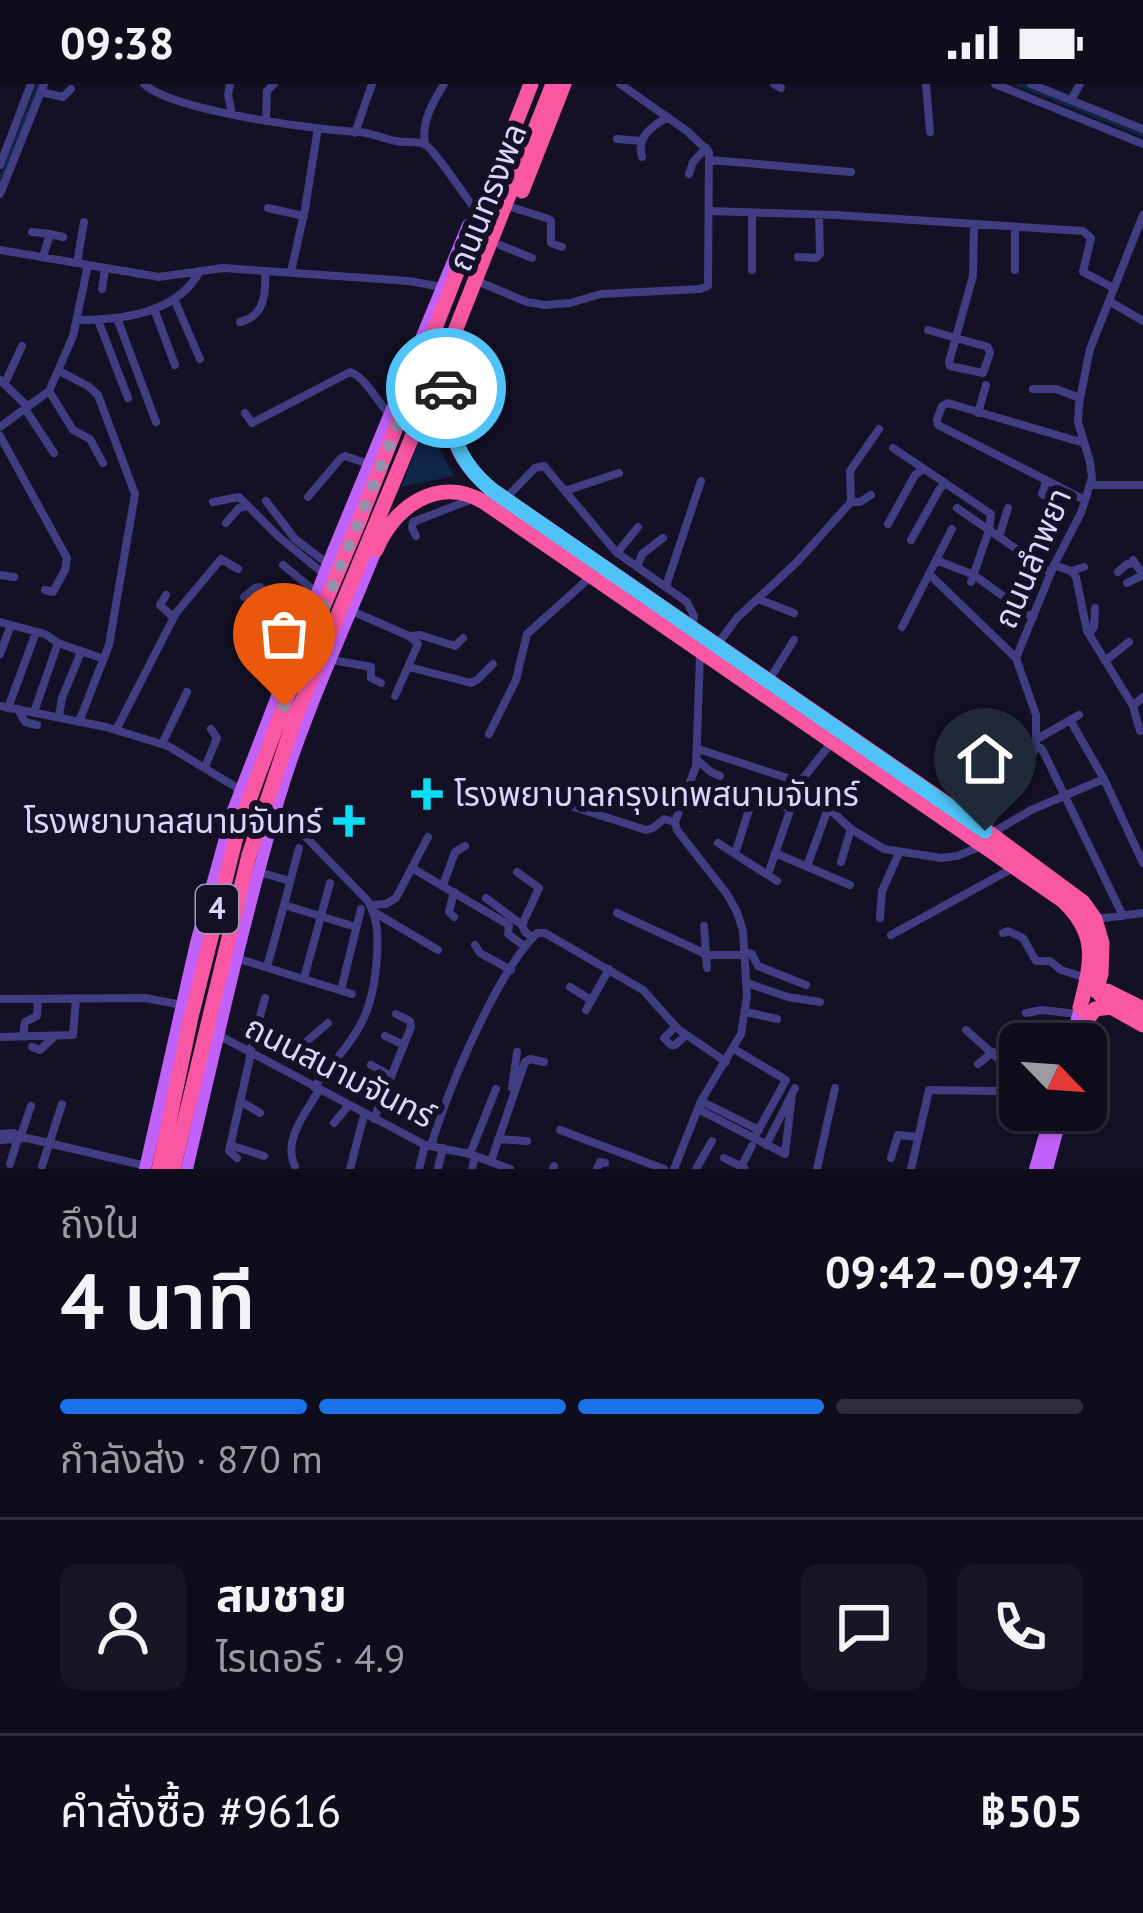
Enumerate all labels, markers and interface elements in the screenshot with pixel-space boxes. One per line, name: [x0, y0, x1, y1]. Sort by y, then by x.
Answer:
text: 09:38: [60, 13, 174, 71]
street label: ถนนทรงพล: [437, 116, 536, 277]
courier: [386, 328, 506, 448]
icon: car: [413, 355, 479, 421]
street label: ถนนลำพยา: [983, 481, 1080, 635]
pin: [233, 583, 335, 706]
icon: bag: [251, 601, 317, 667]
pin: [934, 708, 1036, 831]
icon: home: [952, 726, 1018, 792]
place label: โรงพยาบาลกรุงเทพสนามจันทร์: [454, 772, 861, 815]
marker: โรงพยาบาลกรุงเทพสนามจันทร์: [411, 778, 443, 810]
place label: โรงพยาบาลสนามจันทร์: [23, 799, 324, 842]
marker: โรงพยาบาลสนามจันทร์: [333, 805, 365, 837]
road number: 4: [196, 885, 238, 933]
street label: ถนนสนามจันทร์: [238, 1004, 444, 1137]
north arrow: [999, 1023, 1107, 1131]
map controls: [999, 1023, 1107, 1131]
text: ถึงใน: [60, 1198, 139, 1249]
text: 09:42–09:47: [825, 1242, 1083, 1300]
text: 4 นาที: [60, 1250, 256, 1351]
text: กำลังส่ง · 870 m: [60, 1433, 323, 1484]
button: person: [60, 1564, 186, 1690]
button: chat: [801, 1564, 927, 1690]
button: phone: [957, 1564, 1083, 1690]
text: สมชาย: [216, 1565, 347, 1623]
text: ไรเดอร์ · 4.9: [216, 1632, 405, 1683]
text: คำสั่งซื้อ #9616: [60, 1781, 341, 1839]
text: ฿505: [980, 1781, 1083, 1839]

